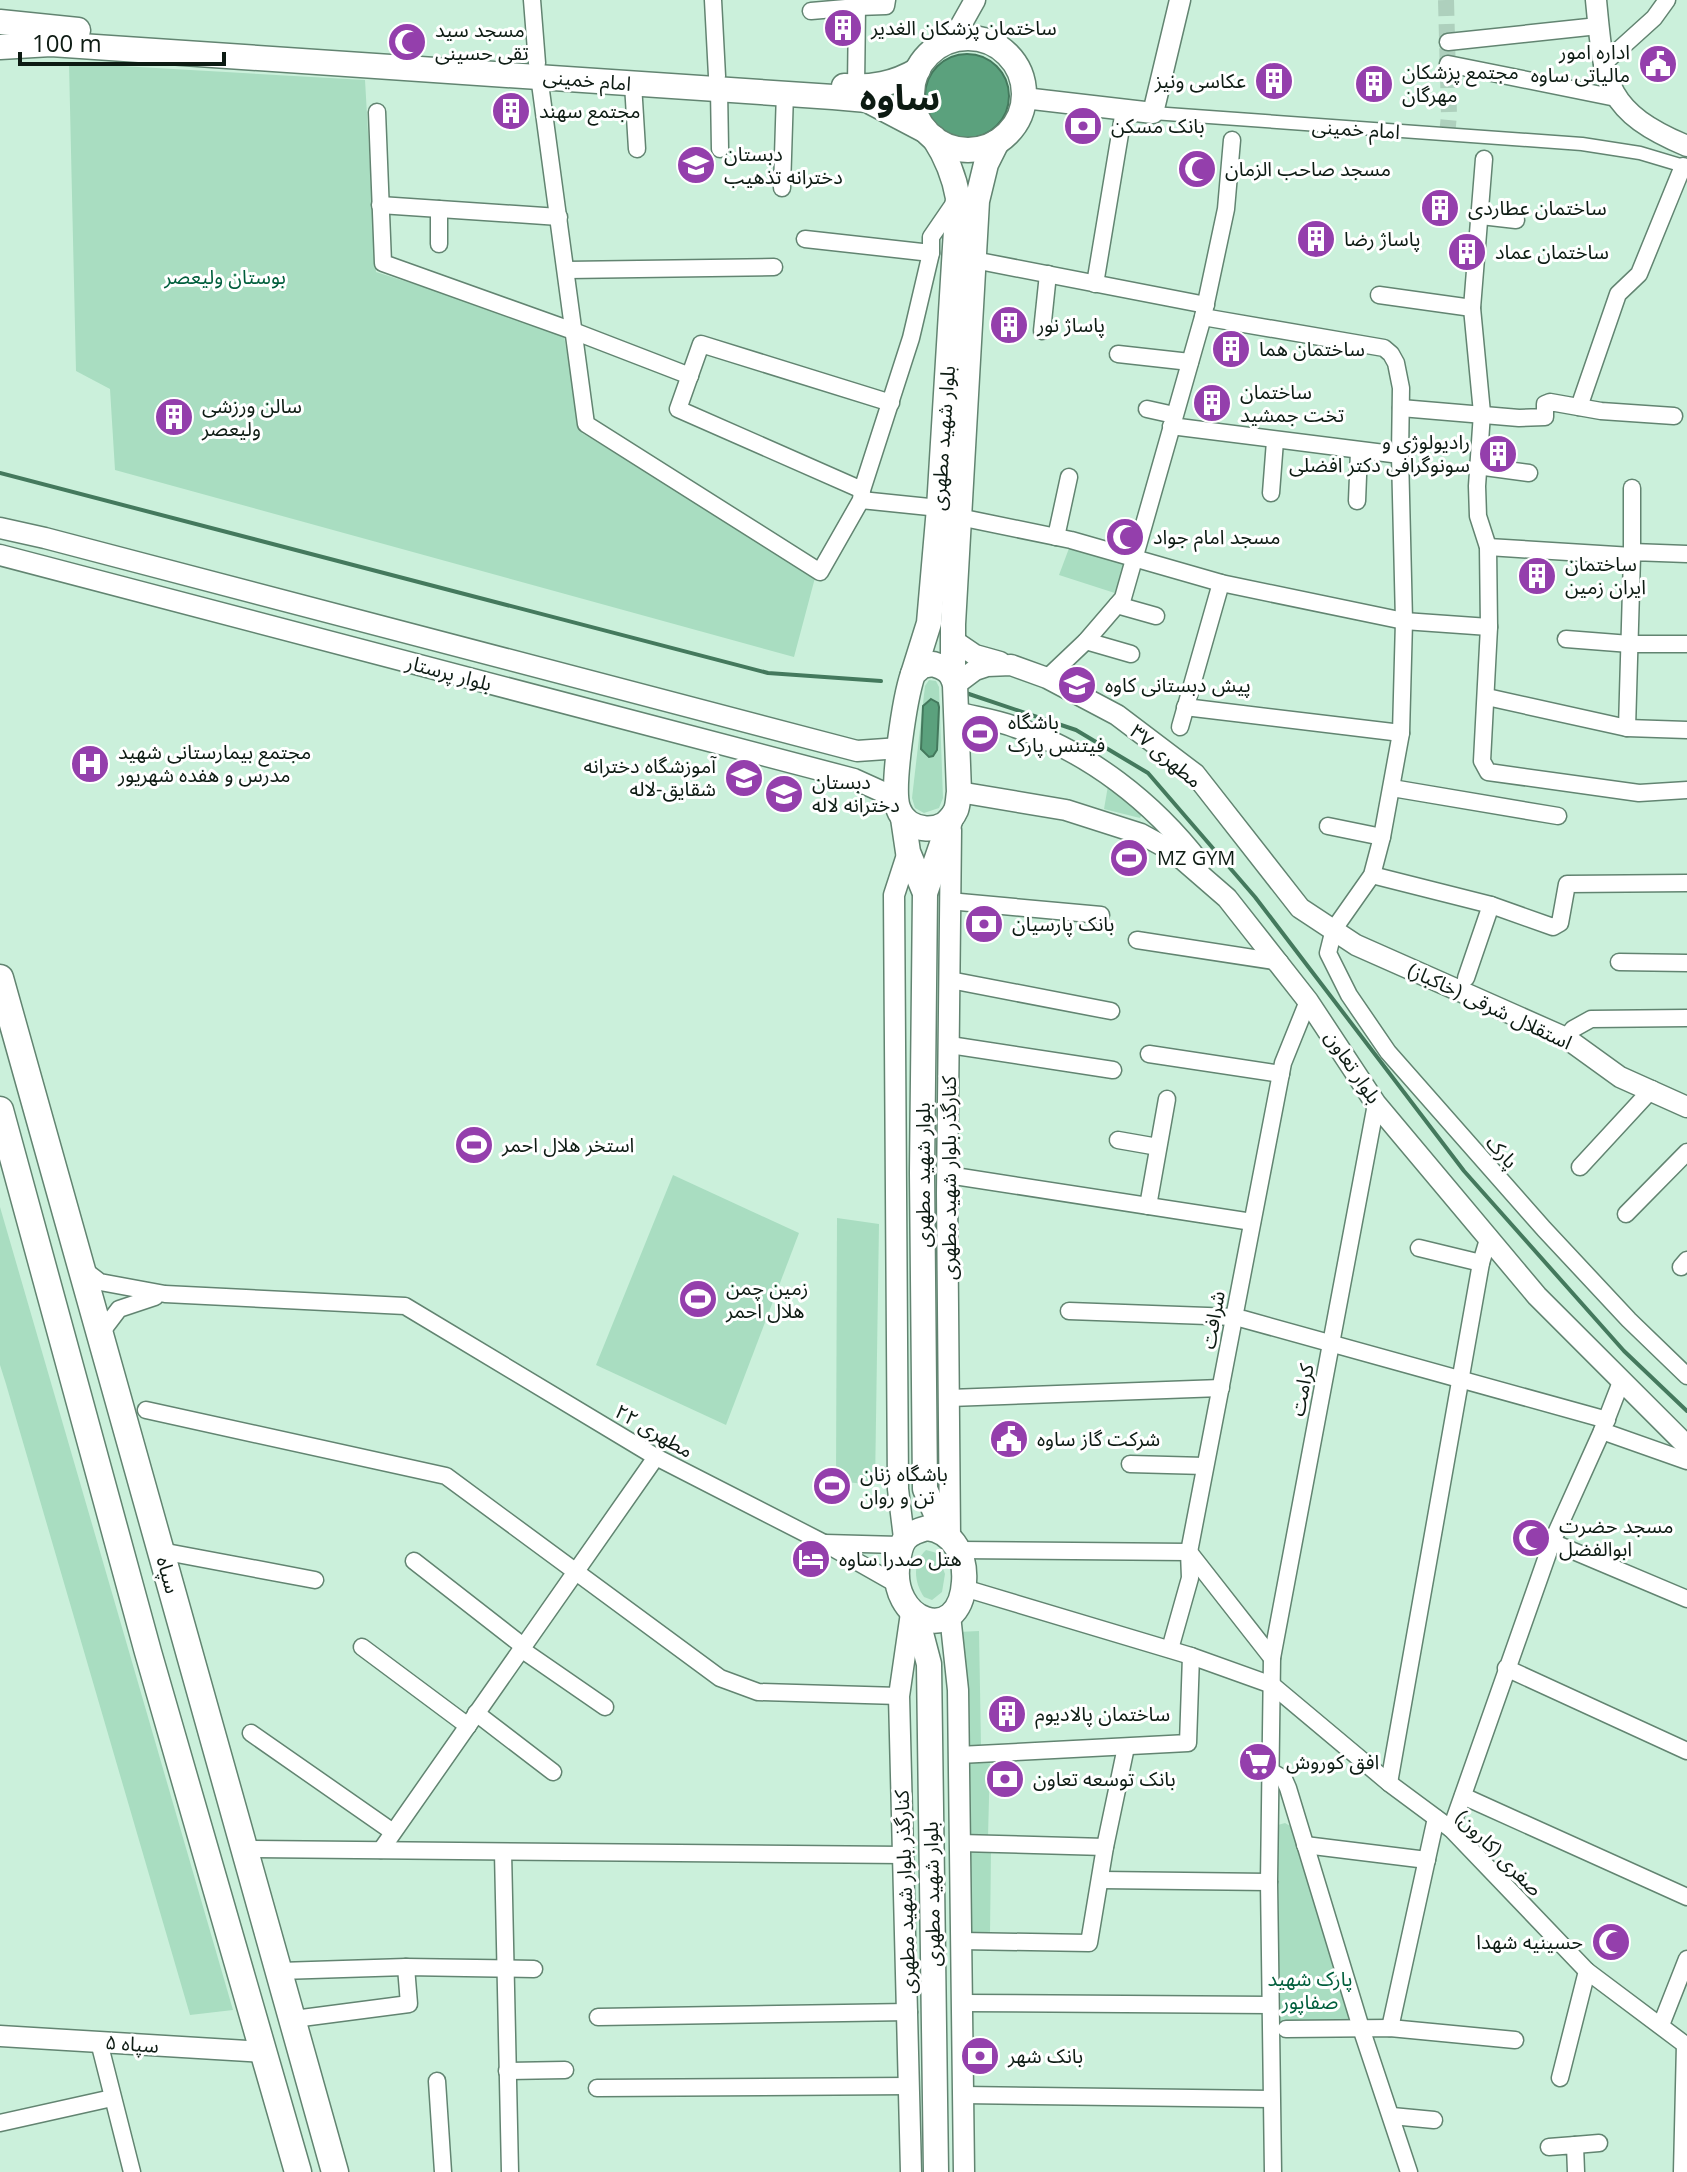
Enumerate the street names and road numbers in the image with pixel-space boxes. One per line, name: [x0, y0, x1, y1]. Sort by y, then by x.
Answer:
street label: امام خمینی: [542, 62, 632, 99]
street label: امام خمینی: [1311, 112, 1401, 147]
street label: بلوار شهید مطهری: [924, 365, 961, 511]
street label: بلوار پرستار: [402, 648, 495, 697]
street label: مطهری ۳۷: [1125, 718, 1208, 794]
street label: استقلال شرقی (خاکباز): [1404, 956, 1577, 1055]
street label: بلوار تعاون: [1319, 1025, 1388, 1109]
street label: کنارگذر بلوار شهید مطهری: [935, 1075, 962, 1280]
street label: بلوار شهید مطهری: [909, 1102, 936, 1248]
street label: پارک: [1480, 1129, 1524, 1174]
street label: شرافت: [1194, 1289, 1231, 1351]
street label: کرامت: [1283, 1361, 1320, 1418]
street label: مطهری ۲۲: [610, 1397, 698, 1464]
street label: سپاه: [150, 1553, 187, 1596]
street label: کنارگذر بلوار شهید مطهری: [887, 1789, 922, 1994]
street label: صفری (کارون): [1450, 1803, 1549, 1902]
street label: بلوار شهید مطهری: [917, 1821, 946, 1967]
street label: سپاه ۵: [104, 2028, 160, 2059]

